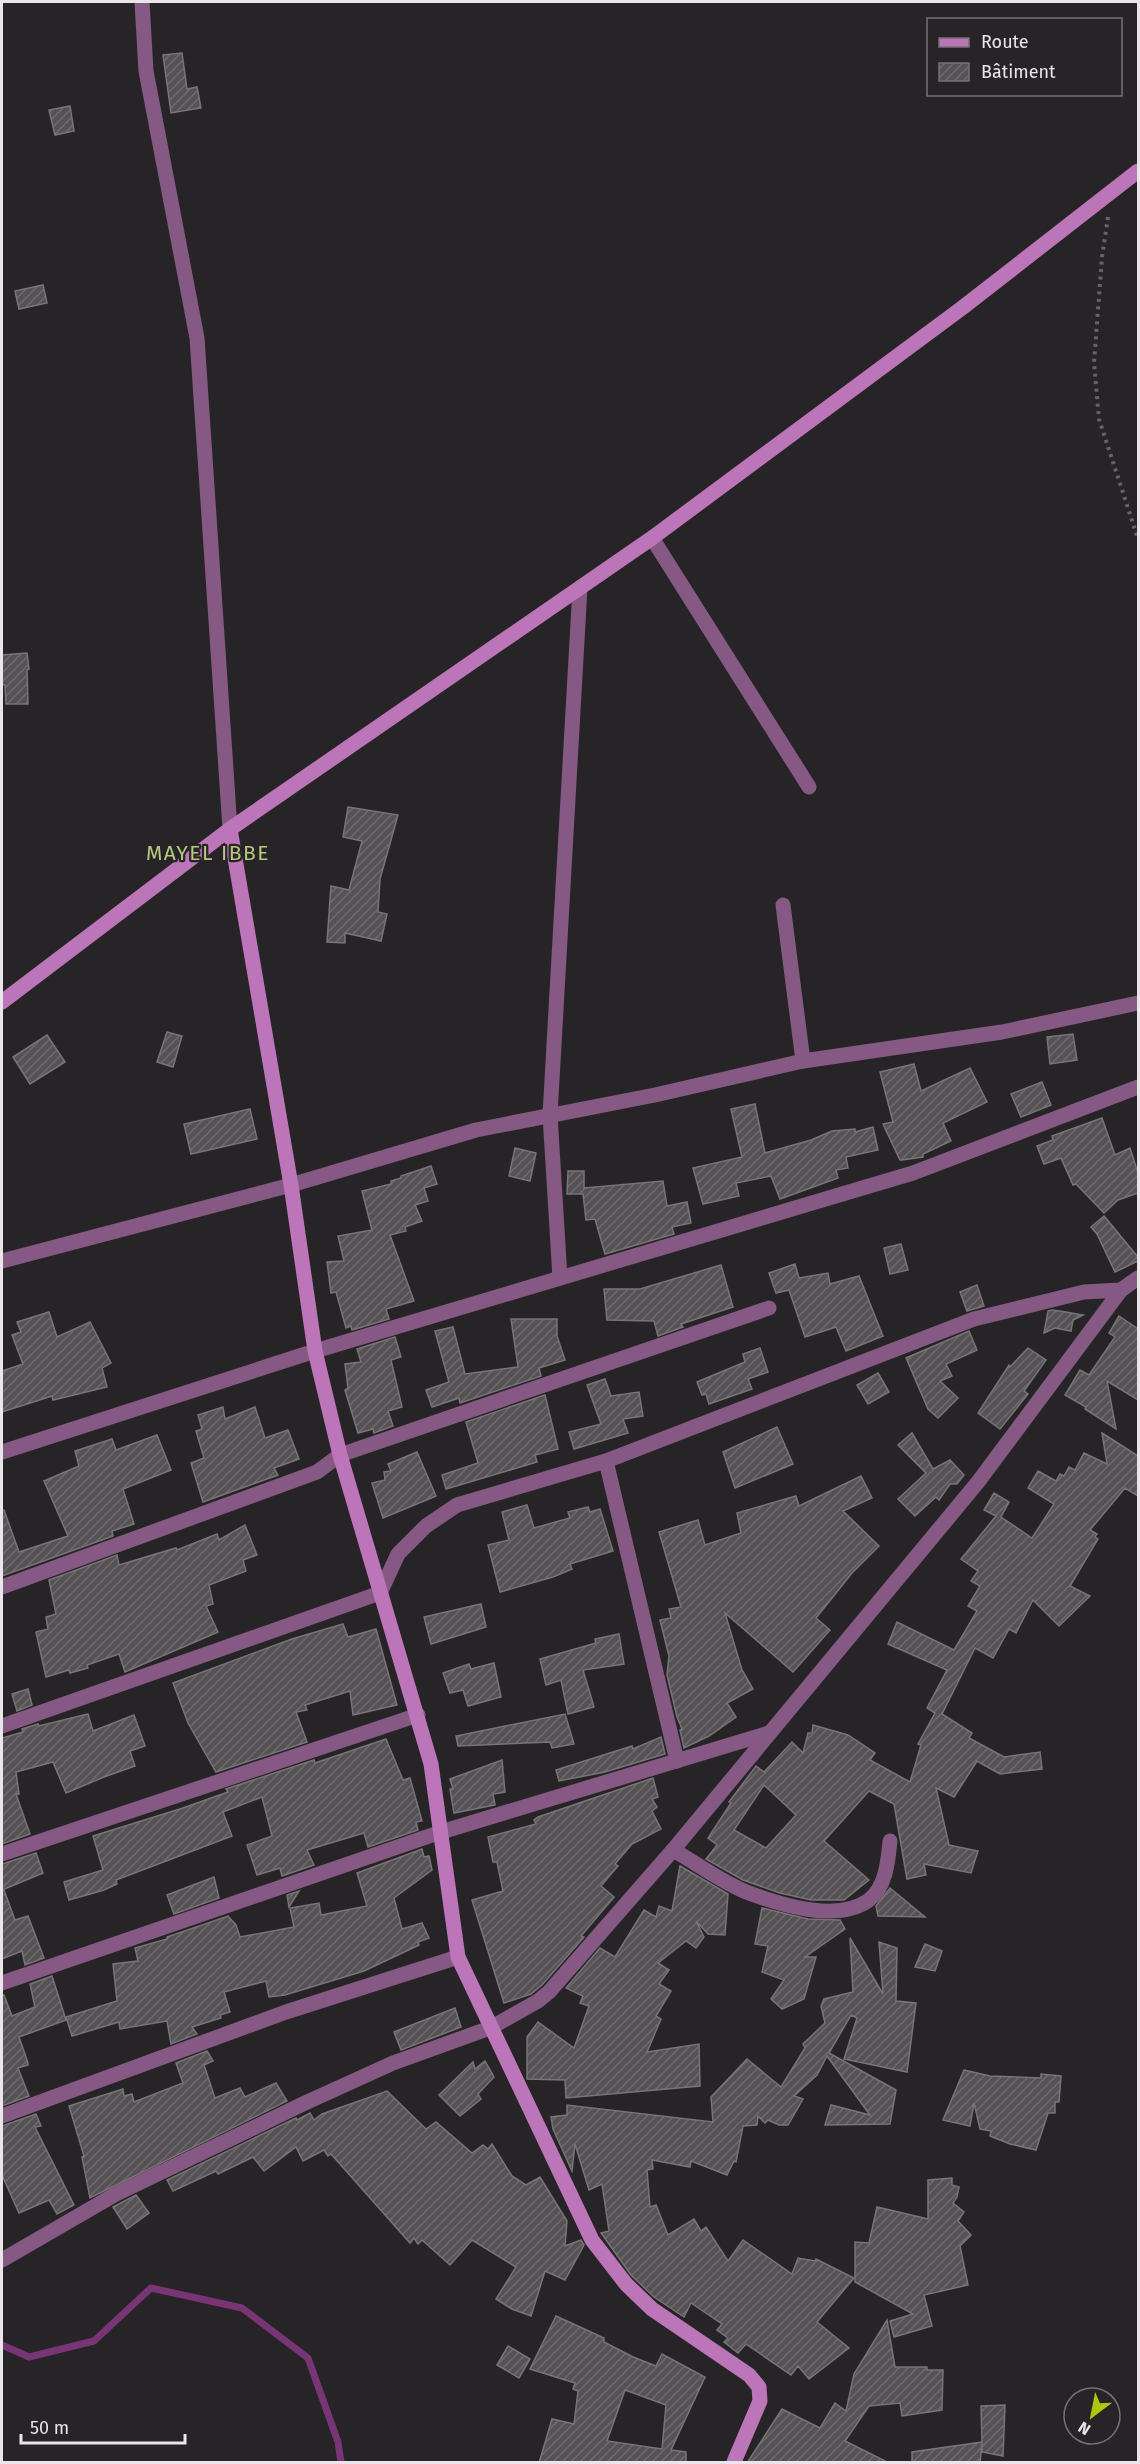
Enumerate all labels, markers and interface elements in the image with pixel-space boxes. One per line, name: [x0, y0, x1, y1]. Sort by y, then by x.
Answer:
legend: [927, 18, 1122, 96]
text: Route: [981, 31, 1029, 53]
text: Bâtiment: [981, 61, 1056, 83]
district label: MAYEL IBBE: [146, 840, 270, 866]
north arrow: [1062, 2386, 1122, 2446]
scale bar: [21, 2407, 184, 2445]
text: 50 m: [30, 2417, 69, 2439]
text: N: [1075, 2417, 1094, 2439]

